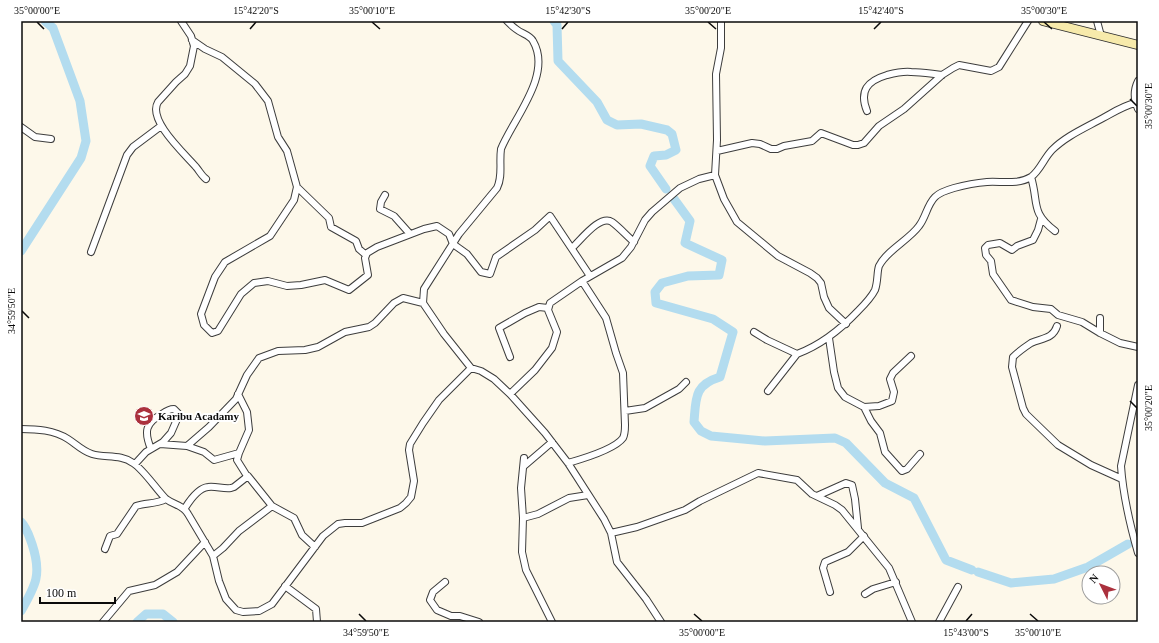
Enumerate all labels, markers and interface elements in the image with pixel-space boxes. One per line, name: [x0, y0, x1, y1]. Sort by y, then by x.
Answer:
text: 35°00'00"E: [14, 5, 60, 16]
text: 15°42'20"S: [233, 5, 279, 16]
text: 35°00'10"E: [349, 5, 395, 16]
text: 15°42'30"S: [545, 5, 591, 16]
text: 35°00'20"E: [685, 5, 731, 16]
text: 15°42'40"S: [858, 5, 904, 16]
text: 35°00'30"E: [1021, 5, 1067, 16]
text: 35°00'30"E: [1143, 83, 1154, 129]
text: 34°59'50"E: [6, 288, 17, 334]
text: 35°00'20"E: [1143, 385, 1154, 431]
school or university icon: Karibu Acadamy: [133, 405, 155, 427]
place label: Karibu Acadamy: [158, 410, 239, 422]
north arrow: [1081, 565, 1121, 605]
text: N: [1086, 571, 1101, 585]
scale bar: [40, 579, 115, 605]
text: 100 m: [46, 586, 77, 600]
text: 34°59'50"E: [343, 627, 389, 638]
text: 35°00'00"E: [679, 627, 725, 638]
text: 15°43'00"S: [943, 627, 989, 638]
text: 35°00'10"E: [1015, 627, 1061, 638]

